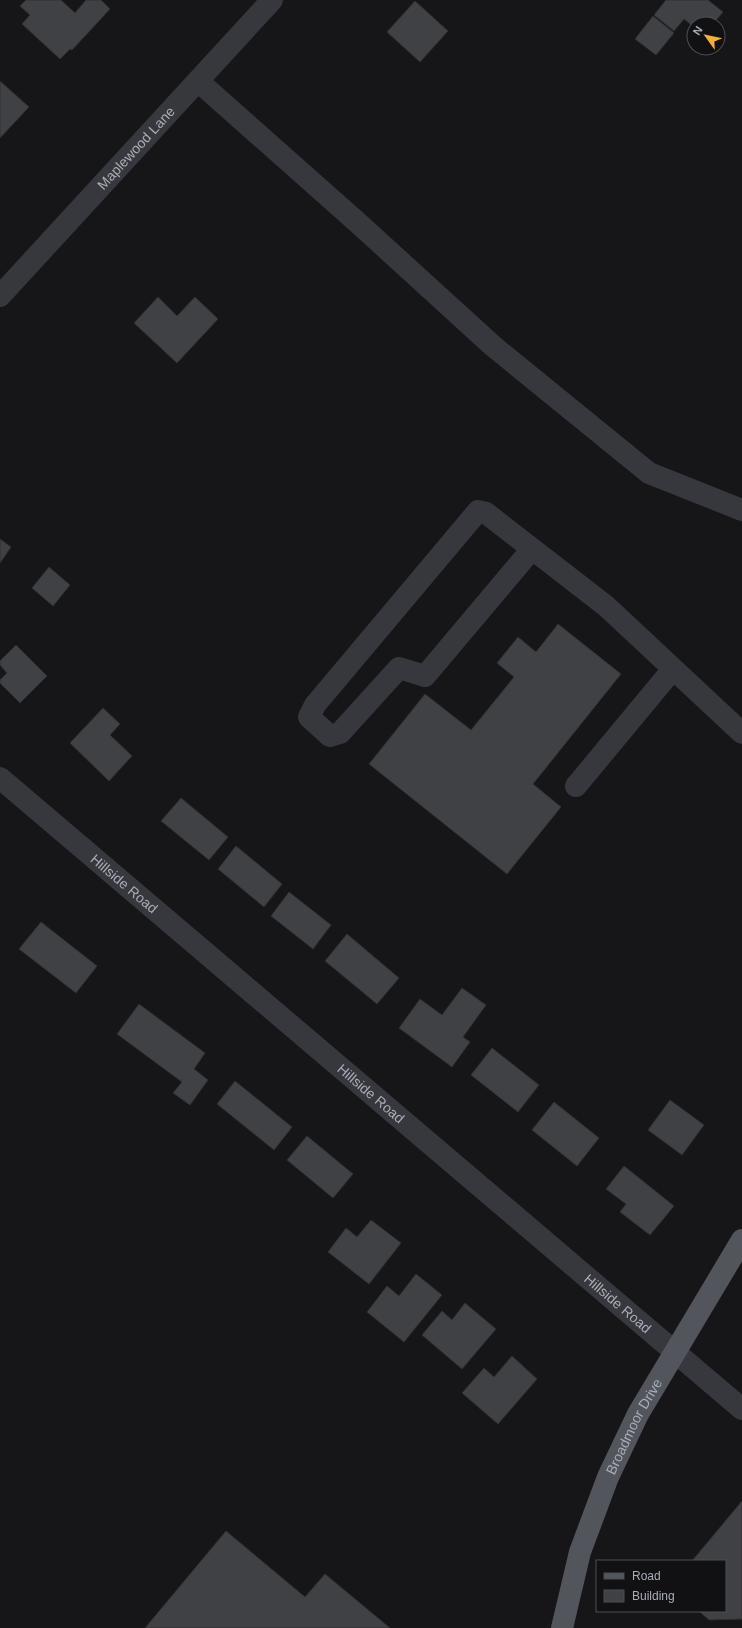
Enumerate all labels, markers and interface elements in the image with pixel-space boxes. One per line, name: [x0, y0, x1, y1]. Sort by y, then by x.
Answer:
north arrow: [686, 16, 726, 56]
text: N: [690, 24, 705, 37]
street label: Maplewood Lane: [94, 103, 178, 193]
street label: Hillside Road: [88, 851, 161, 916]
street label: Hillside Road: [334, 1061, 408, 1126]
street label: Hillside Road: [581, 1271, 654, 1336]
street label: Broadmoor Drive: [602, 1375, 666, 1477]
legend: [596, 1560, 726, 1612]
text: Road: [632, 1569, 661, 1583]
text: Building: [632, 1589, 675, 1603]

